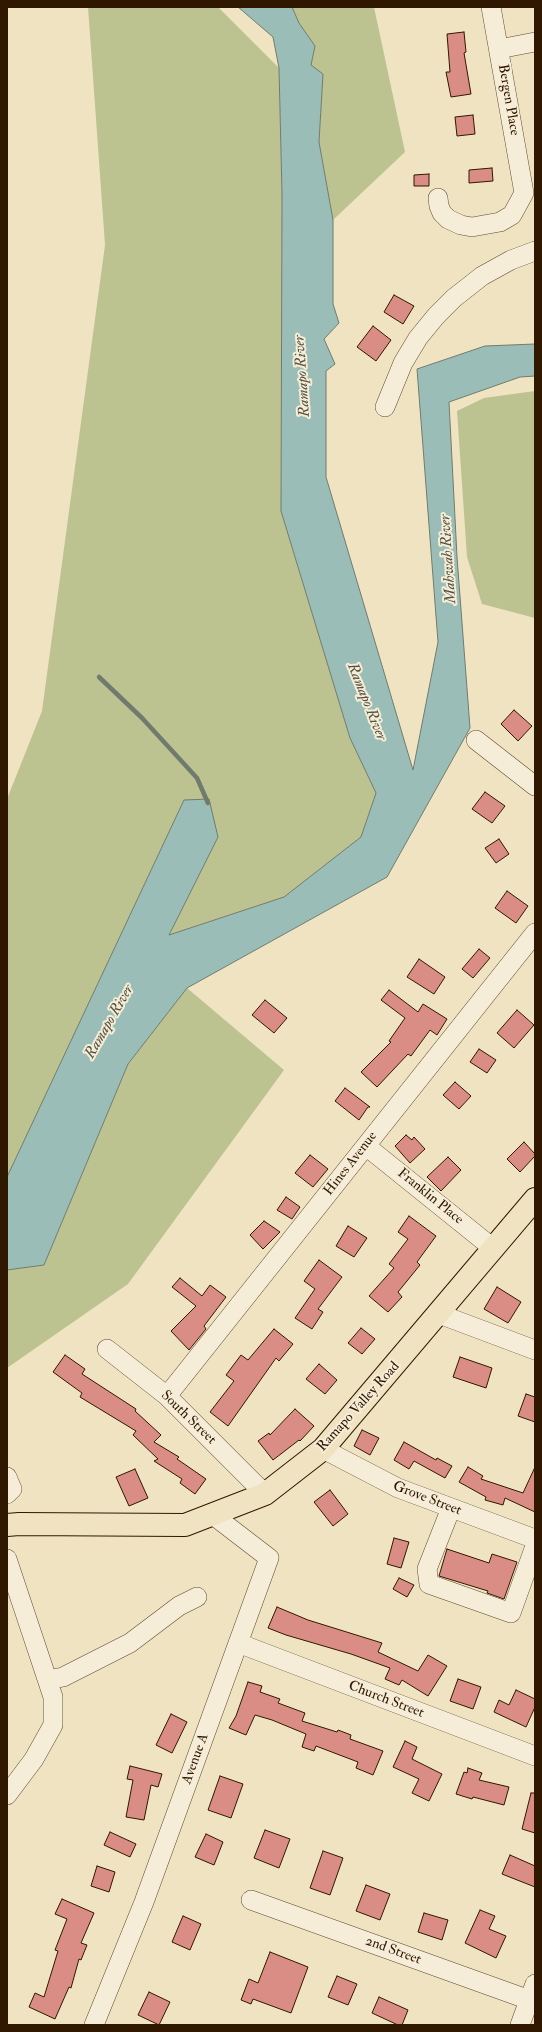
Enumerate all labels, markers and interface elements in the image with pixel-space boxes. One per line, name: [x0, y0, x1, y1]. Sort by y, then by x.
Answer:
street label: Bergen Place: [493, 63, 523, 137]
water label: Ramapo River: [291, 334, 315, 418]
water label: Mahwah River: [437, 514, 461, 604]
water label: Ramapo River: [342, 661, 390, 743]
water label: Ramapo River: [82, 982, 138, 1062]
street label: Hines Avenue: [321, 1129, 381, 1199]
street label: Franklin Place: [394, 1165, 466, 1229]
street label: Ramapo Valley Road: [314, 1359, 404, 1455]
street label: South Street: [157, 1388, 219, 1448]
street label: Grove Street: [390, 1478, 464, 1520]
street label: Church Street: [346, 1678, 426, 1722]
street label: Avenue A: [179, 1732, 213, 1786]
street label: 2nd Street: [363, 1933, 423, 1969]

